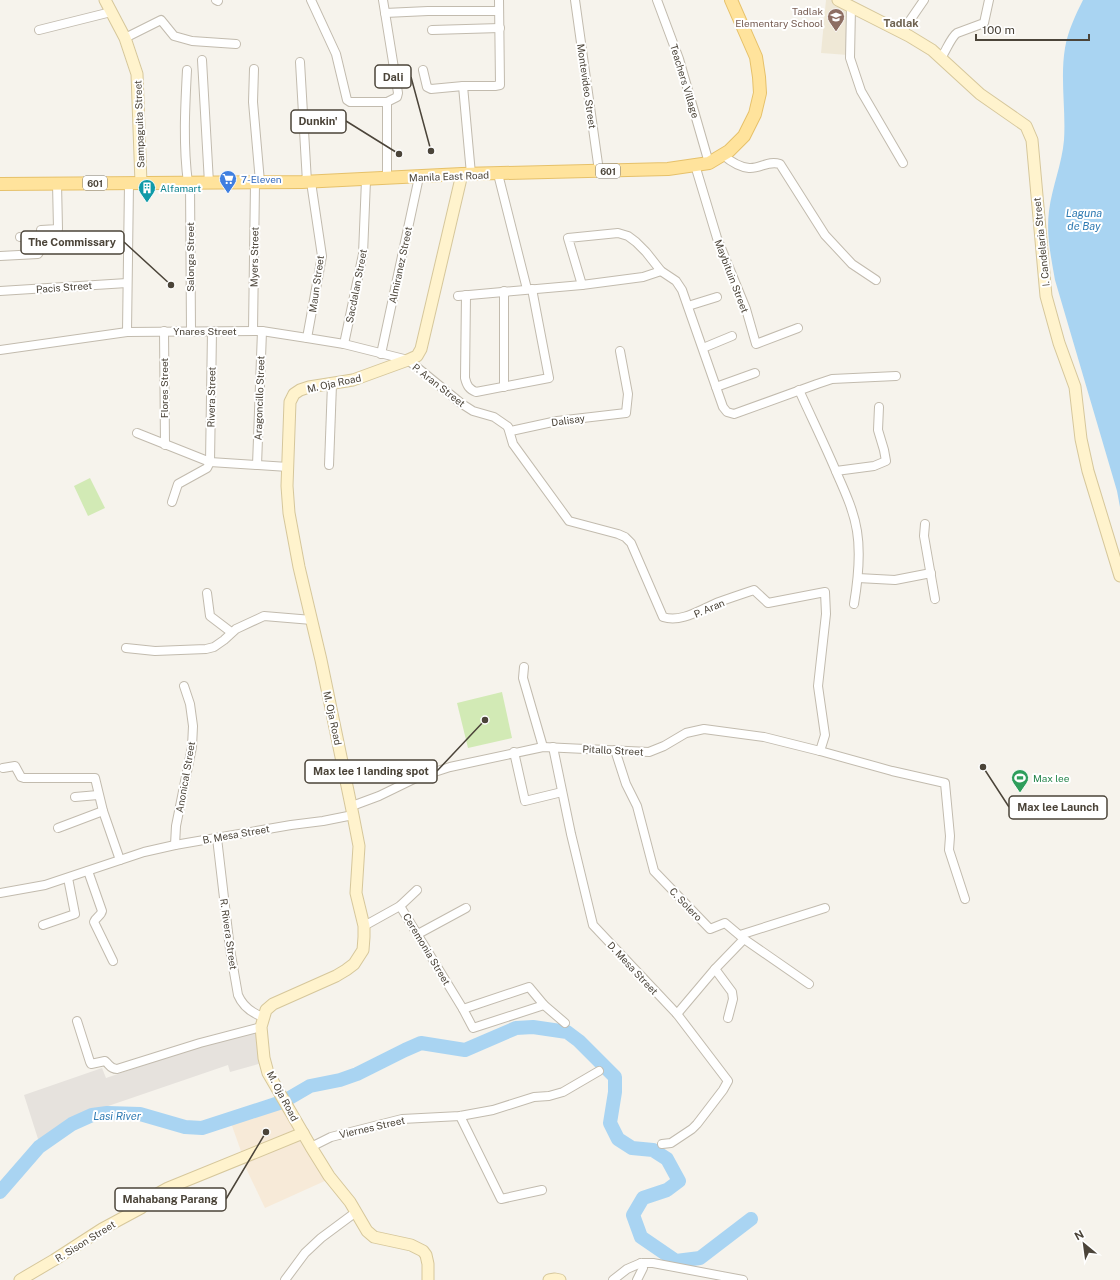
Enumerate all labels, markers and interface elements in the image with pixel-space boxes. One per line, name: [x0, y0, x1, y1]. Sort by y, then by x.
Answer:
place label: Tadlak Elementary School: [735, 5, 823, 29]
school or university icon: Tadlak Elementary School: [826, 7, 846, 32]
scale bar: [976, 16, 1089, 42]
district label: Tadlak: [883, 17, 919, 29]
text: 100 m: [982, 23, 1015, 37]
street label: Montevideo Street: [575, 43, 599, 129]
street label: Teachers Village: [668, 43, 702, 120]
callout: Dali: [375, 65, 411, 88]
text: Dali: [383, 71, 403, 83]
street label: Sampaguita Street: [131, 80, 147, 168]
callout: Dunkin': [291, 110, 346, 133]
text: Dunkin': [298, 115, 338, 127]
road number: 601: [596, 164, 620, 178]
supermarket icon: 7-Eleven: [218, 169, 238, 194]
street label: Manila East Road: [409, 169, 489, 183]
place label: 7-Eleven: [241, 173, 282, 185]
road number: 601: [83, 176, 107, 190]
building icon: Alfamart: [137, 178, 157, 203]
place label: Alfamart: [160, 182, 201, 194]
street label: I. Candelaria Street: [1030, 197, 1052, 287]
water label: Laguna de Bay: [1066, 207, 1102, 232]
street label: Salonga Street: [184, 222, 196, 292]
street label: Almiranez Street: [386, 225, 414, 305]
street label: Myers Street: [247, 227, 261, 287]
callout: The Commissary: [21, 231, 124, 254]
text: The Commissary: [28, 236, 117, 248]
street label: Maybituin Street: [712, 238, 752, 314]
street label: Sacdalan Street: [343, 248, 369, 324]
street label: Maun Street: [306, 255, 326, 313]
street label: Pacis Street: [35, 279, 93, 295]
street label: Ynares Street: [173, 325, 237, 337]
street label: Aragoncillo Street: [252, 355, 266, 441]
street label: Flores Street: [158, 358, 170, 418]
street label: P. Aran Street: [410, 361, 468, 409]
street label: Rivera Street: [204, 366, 218, 427]
street label: M. Oja Road: [306, 371, 362, 395]
street label: Dalisay: [550, 412, 586, 428]
street label: P. Aran: [692, 596, 726, 620]
street label: M. Oja Road: [321, 690, 345, 746]
street label: Anonical Street: [173, 740, 197, 814]
street label: Pitallo Street: [582, 742, 644, 758]
callout: Max lee 1 landing spot: [305, 760, 437, 783]
text: Max lee 1 landing spot: [313, 765, 429, 777]
sports icon: Max lee: [1010, 768, 1030, 793]
place label: Max lee: [1033, 772, 1070, 784]
callout: Max lee Launch: [1009, 796, 1107, 819]
text: Max lee Launch: [1017, 801, 1099, 813]
street label: B. Mesa Street: [201, 822, 271, 846]
street label: C. Solero: [667, 885, 705, 923]
street label: R. Rivera Street: [218, 897, 240, 971]
street label: Ceremonia Street: [401, 911, 453, 987]
street label: D. Mesa Street: [605, 939, 661, 997]
street label: M. Oja Road: [265, 1069, 301, 1123]
water label: Lasi River: [93, 1110, 142, 1122]
street label: Viernes Street: [338, 1114, 406, 1140]
callout: Mahabang Parang: [115, 1188, 226, 1211]
text: Mahabang Parang: [122, 1193, 218, 1205]
street label: R. Sison Street: [53, 1218, 117, 1264]
north arrow: [1064, 1224, 1104, 1264]
text: N: [1072, 1228, 1086, 1243]

